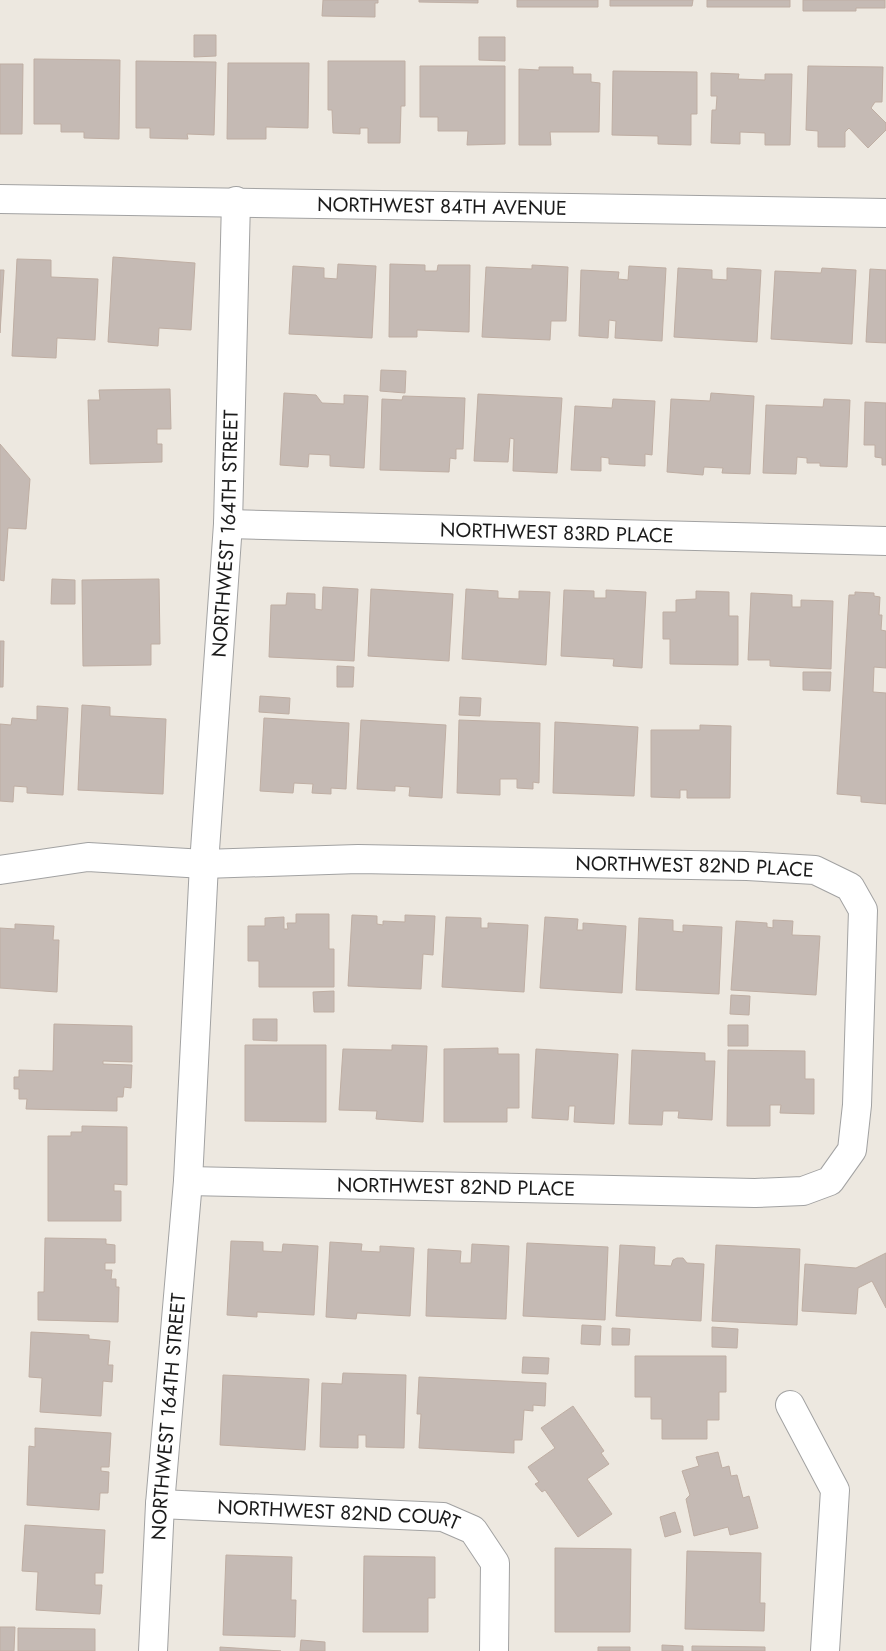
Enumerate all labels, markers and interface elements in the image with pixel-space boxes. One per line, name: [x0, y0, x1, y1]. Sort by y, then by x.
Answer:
street label: NORTHWEST 84TH AVENUE: [317, 190, 567, 222]
street label: NORTHWEST 164TH STREET: [204, 409, 245, 658]
street label: NORTHWEST 83RD PLACE: [440, 515, 674, 550]
street label: NORTHWEST 82ND PLACE: [575, 848, 815, 884]
street label: NORTHWEST 82ND PLACE: [337, 1170, 575, 1204]
street label: NORTHWEST 164TH STREET: [144, 1291, 193, 1541]
street label: NORTHWEST 82ND COURT: [217, 1492, 465, 1537]

